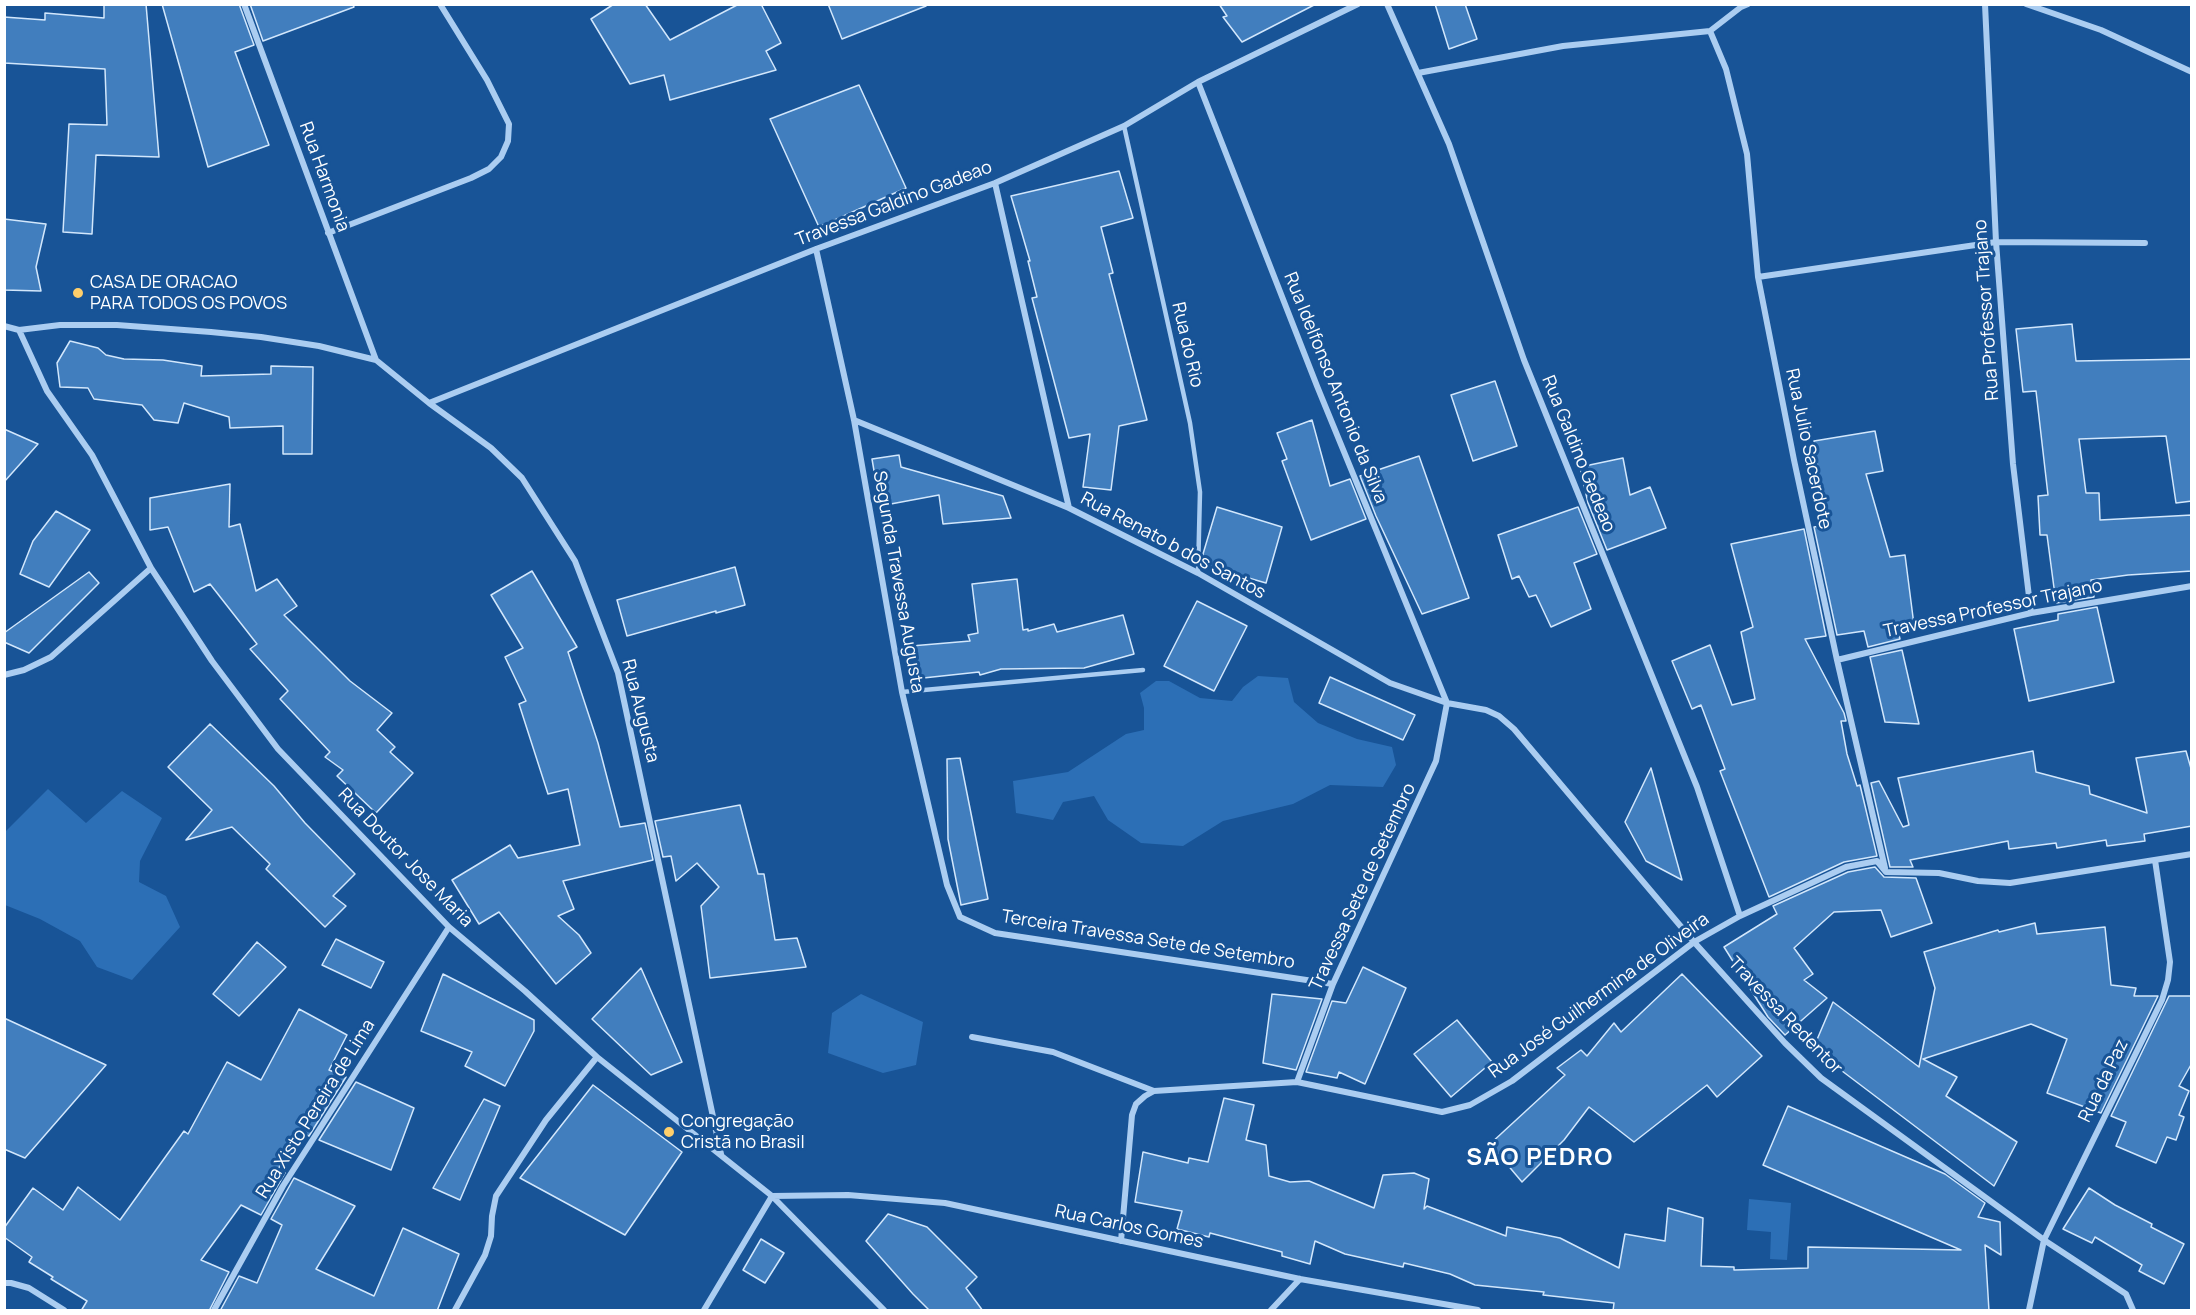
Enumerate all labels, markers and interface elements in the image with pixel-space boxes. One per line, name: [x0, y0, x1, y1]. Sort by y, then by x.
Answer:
street label: Rua Harmonia: [294, 119, 354, 235]
street label: Travessa Galdino Gadeao: [793, 157, 995, 251]
street label: Rua Professor Trajano: [1970, 219, 2004, 401]
street label: Rua Idelfonso Antonio da Silva: [1279, 269, 1391, 507]
place label: CASA DE ORACAO PARA TODOS OS POVOS: [90, 272, 287, 314]
marker: CASA DE ORACAO PARA TODOS OS POVOS: [71, 286, 85, 300]
street label: Rua do Rio: [1167, 300, 1207, 390]
street label: Rua Julio Sacerdote: [1780, 367, 1836, 531]
street label: Rua Galdino Gedeao: [1537, 372, 1619, 536]
street label: Segunda Travessa Augusta: [868, 469, 928, 695]
street label: Rua Renato b dos Santos: [1077, 488, 1269, 604]
street label: Travessa Professor Trajano: [1882, 575, 2104, 643]
street label: Rua Augusta: [617, 657, 663, 765]
street label: Travessa Sete de Setembro: [1305, 780, 1421, 994]
street label: Rua Doutor Jose Maria: [333, 784, 477, 932]
street label: Terceira Travessa Sete de Setembro: [1000, 906, 1296, 974]
street label: Rua José Guilhermina de Oliveira: [1485, 909, 1713, 1083]
street label: Travessa Redentor: [1723, 953, 1847, 1079]
street label: Rua Xisto Pereira de Lima: [252, 1016, 380, 1202]
street label: Rua da Paz: [2075, 1036, 2133, 1126]
place label: Congregação Cristã no Brasil: [681, 1111, 805, 1154]
marker: Congregação Cristã no Brasil: [662, 1125, 676, 1139]
district label: SÃO PEDRO: [1466, 1144, 1614, 1172]
street label: Rua Carlos Gomes: [1053, 1201, 1205, 1253]

